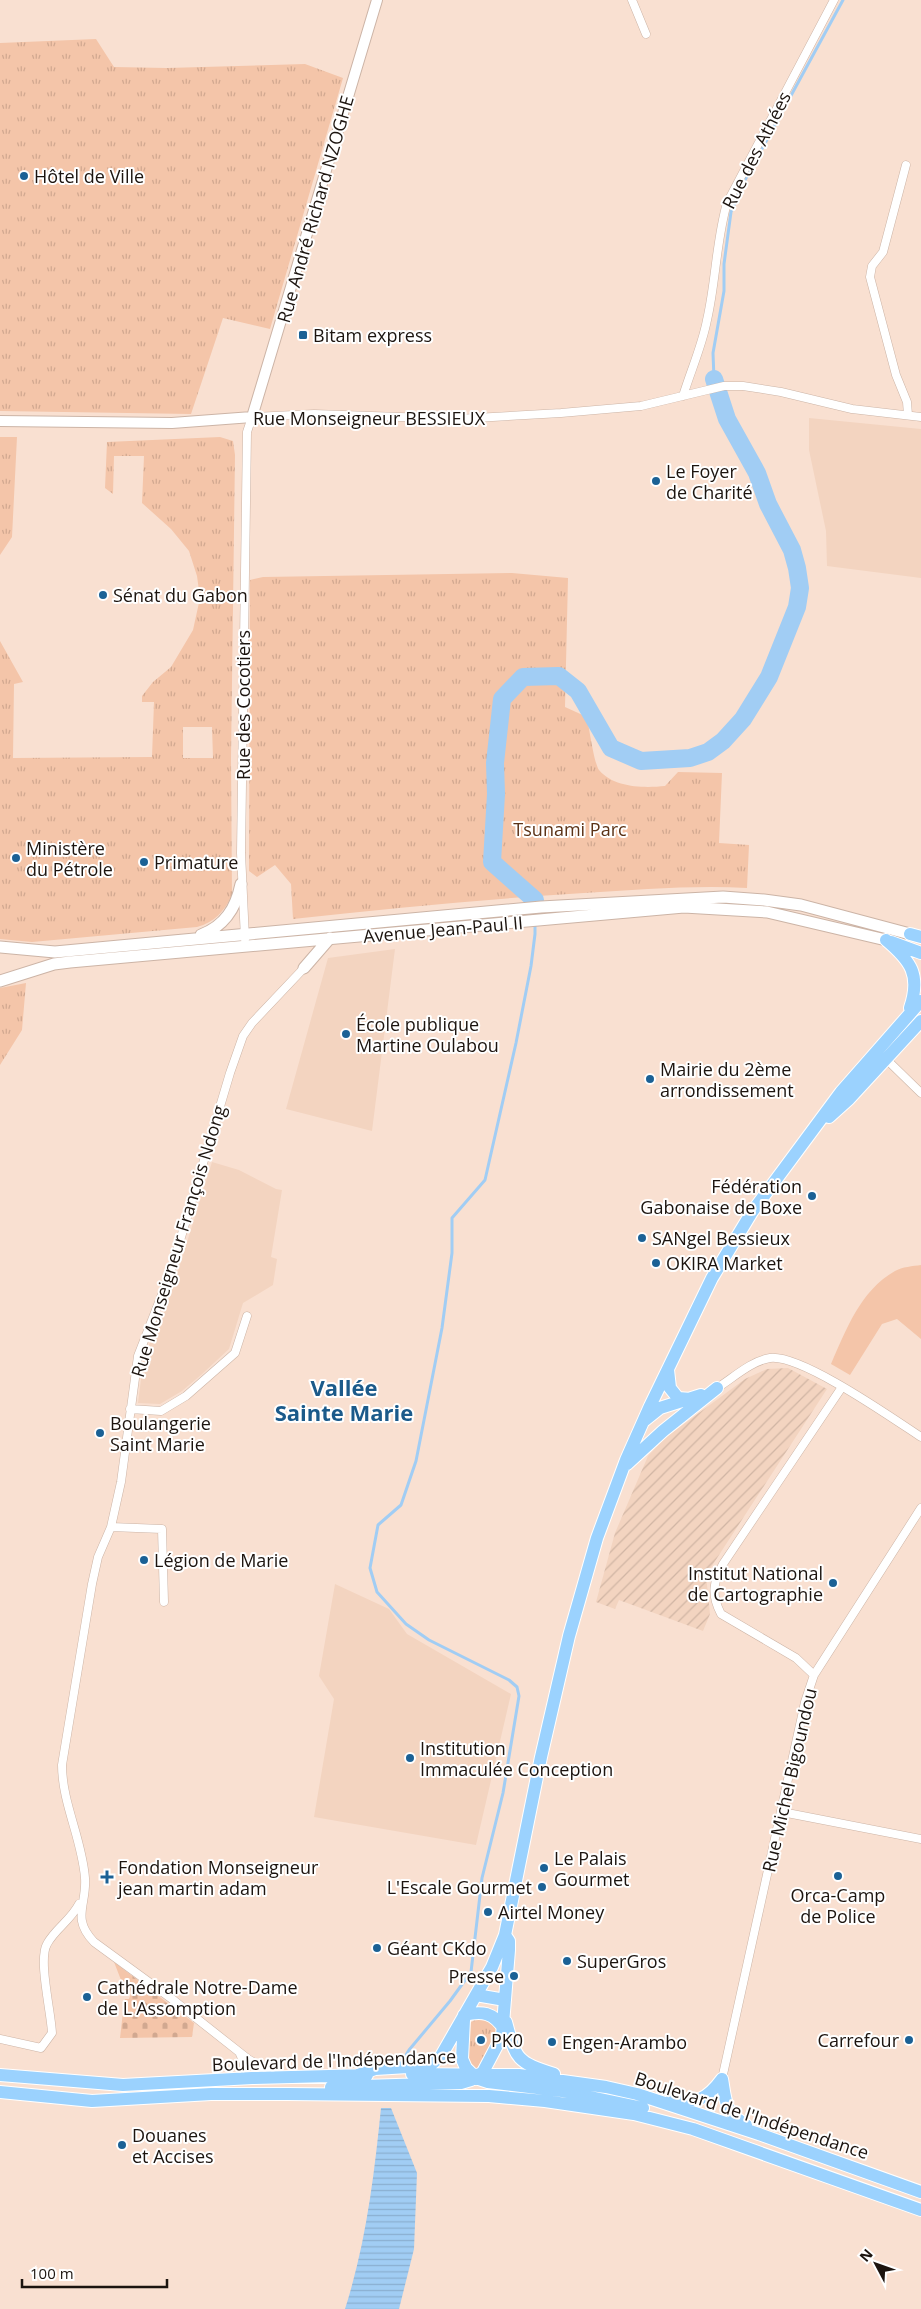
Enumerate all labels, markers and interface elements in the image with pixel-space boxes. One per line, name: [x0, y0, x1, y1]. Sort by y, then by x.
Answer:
street label: Rue des Athées: [716, 87, 796, 213]
street label: Rue André Richard NZOGHE: [271, 93, 359, 325]
place label: Hôtel de Ville: [34, 164, 144, 188]
marker: Hôtel de Ville: [18, 170, 30, 182]
place label: Bitam express: [313, 323, 432, 347]
marker: Bitam express: [297, 329, 309, 341]
street label: Rue Monseigneur BESSIEUX: [253, 406, 486, 430]
place label: Le Foyer de Charité: [666, 459, 753, 504]
marker: Le Foyer de Charité: [650, 475, 662, 487]
place label: Sénat du Gabon: [113, 583, 248, 607]
marker: Sénat du Gabon: [97, 589, 109, 601]
street label: Rue des Cocotiers: [231, 630, 255, 780]
park label: Tsunami Parc: [513, 817, 627, 841]
place label: Ministère du Pétrole: [26, 836, 113, 881]
place label: Primature: [154, 850, 238, 874]
marker: Ministère du Pétrole: [10, 852, 22, 864]
marker: Primature: [138, 856, 150, 868]
street label: Avenue Jean-Paul II: [362, 910, 524, 948]
place label: École publique Martine Oulabou: [356, 1012, 499, 1057]
marker: École publique Martine Oulabou: [340, 1028, 352, 1040]
place label: Mairie du 2ème arrondissement: [660, 1057, 794, 1102]
marker: Mairie du 2ème arrondissement: [644, 1073, 656, 1085]
street label: Rue Monseigneur François Ndong: [125, 1102, 231, 1380]
place label: Fédération Gabonaise de Boxe: [640, 1174, 802, 1219]
marker: Fédération Gabonaise de Boxe: [806, 1190, 818, 1202]
place label: SANgel Bessieux: [652, 1226, 790, 1250]
marker: SANgel Bessieux: [636, 1232, 648, 1244]
place label: OKIRA Market: [666, 1251, 783, 1275]
marker: OKIRA Market: [650, 1257, 662, 1269]
district label: Vallée Sainte Marie: [275, 1372, 413, 1427]
place label: Boulangerie Saint Marie: [110, 1411, 211, 1456]
marker: Boulangerie Saint Marie: [94, 1427, 106, 1439]
place label: Légion de Marie: [154, 1548, 288, 1572]
marker: Légion de Marie: [138, 1554, 150, 1566]
place label: Institut National de Cartographie: [687, 1561, 823, 1606]
marker: Institut National de Cartographie: [827, 1577, 839, 1589]
street label: Rue Michel Bigoundou: [756, 1686, 822, 1874]
place label: Institution Immaculée Conception: [420, 1736, 613, 1781]
marker: Institution Immaculée Conception: [404, 1752, 416, 1764]
place label: Le Palais Gourmet: [554, 1846, 630, 1891]
place label: Fondation Monseigneur jean martin adam: [117, 1855, 319, 1900]
marker: Le Palais Gourmet: [538, 1862, 550, 1874]
marker: Fondation Monseigneur jean martin adam: [100, 1870, 114, 1884]
marker: Orca-Camp de Police: [832, 1870, 844, 1882]
place label: L'Escale Gourmet: [387, 1875, 532, 1899]
marker: L'Escale Gourmet: [536, 1881, 548, 1893]
place label: Orca-Camp de Police: [791, 1883, 885, 1928]
place label: Airtel Money: [498, 1900, 605, 1924]
marker: Airtel Money: [482, 1906, 494, 1918]
place label: Géant CKdo: [387, 1936, 487, 1960]
marker: Géant CKdo: [371, 1942, 383, 1954]
place label: SuperGros: [577, 1949, 666, 1973]
marker: SuperGros: [561, 1955, 573, 1967]
place label: Presse: [448, 1964, 504, 1988]
marker: Presse: [508, 1970, 520, 1982]
place label: Cathédrale Notre-Dame de L'Assomption: [97, 1975, 298, 2020]
marker: Cathédrale Notre-Dame de L'Assomption: [81, 1991, 93, 2003]
place label: PK0: [491, 2028, 523, 2052]
place label: Carrefour: [818, 2028, 900, 2052]
place label: Engen-Arambo: [562, 2030, 687, 2054]
marker: PK0: [475, 2034, 487, 2046]
marker: Carrefour: [903, 2034, 915, 2046]
marker: Engen-Arambo: [546, 2036, 558, 2048]
street label: Boulevard de l'Indépendance: [211, 2044, 457, 2076]
street label: Boulevard de l'Indépendance: [632, 2066, 872, 2164]
place label: Douanes et Accises: [132, 2123, 214, 2168]
marker: Douanes et Accises: [116, 2139, 128, 2151]
north arrow: [851, 2239, 901, 2289]
text: N: [855, 2245, 877, 2266]
scale bar: [22, 2256, 168, 2288]
text: 100 m: [30, 2263, 74, 2283]

